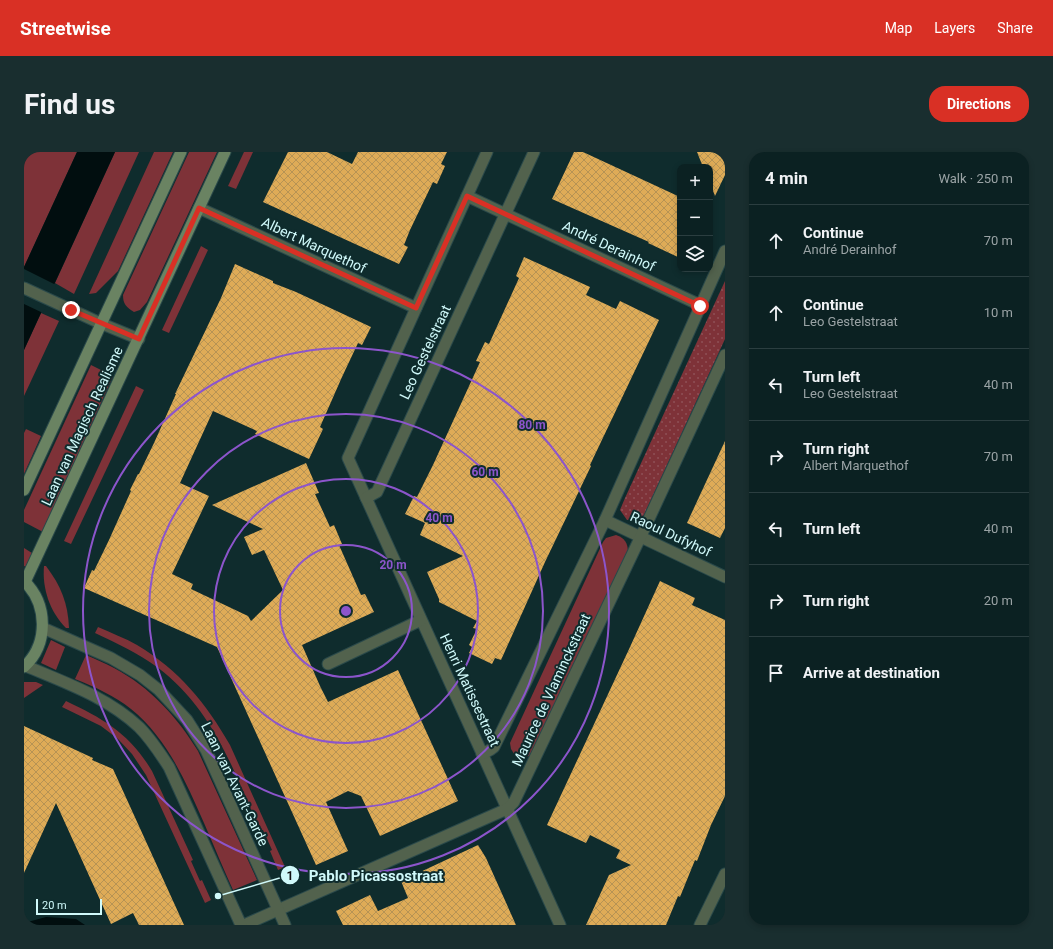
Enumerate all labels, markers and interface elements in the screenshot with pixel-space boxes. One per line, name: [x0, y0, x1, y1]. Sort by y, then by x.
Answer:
text: Streetwise: [20, 17, 111, 40]
text: Map: [885, 20, 912, 36]
text: Layers: [934, 20, 975, 36]
text: Share: [997, 20, 1033, 36]
button: Directions: [929, 86, 1029, 122]
text: Find us: [24, 88, 115, 121]
map controls: [677, 164, 713, 272]
button: +: [677, 164, 713, 200]
text: 4 min: [765, 168, 808, 188]
text: Walk · 250 m: [938, 171, 1013, 186]
button: −: [677, 200, 713, 236]
street label: Albert Marquethof: [259, 214, 369, 276]
street label: André Derainhof: [560, 217, 658, 275]
text: Continue: [803, 224, 864, 242]
icon: ahead: [765, 230, 787, 252]
text: 70 m: [984, 233, 1013, 248]
button: layers: [677, 236, 713, 272]
text: André Derainhof: [803, 242, 896, 257]
text: Continue: [803, 296, 864, 314]
route start: [691, 297, 709, 315]
route end: [62, 301, 80, 319]
street label: Leo Gestelstraat: [396, 302, 454, 402]
icon: ahead: [765, 302, 787, 324]
text: 10 m: [984, 305, 1013, 320]
text: Leo Gestelstraat: [803, 314, 898, 329]
street label: Laan van Magisch Realisme: [38, 344, 126, 508]
text: Turn left: [803, 368, 860, 386]
icon: left: [765, 374, 787, 396]
text: 40 m: [984, 377, 1013, 392]
text: Leo Gestelstraat: [803, 386, 898, 401]
text: 80 m: [518, 418, 546, 432]
text: Turn right: [803, 440, 869, 458]
icon: right: [765, 446, 787, 468]
text: 70 m: [984, 449, 1013, 464]
text: Albert Marquethof: [803, 458, 909, 473]
text: 60 m: [471, 465, 499, 479]
street label: Raoul Dufyhof: [628, 508, 714, 560]
text: 40 m: [425, 511, 453, 525]
icon: left: [765, 518, 787, 540]
text: Turn left: [803, 520, 860, 538]
text: 40 m: [984, 521, 1013, 536]
text: 20 m: [379, 558, 407, 572]
icon: right: [765, 590, 787, 612]
text: Turn right: [803, 592, 869, 610]
text: 20 m: [984, 593, 1013, 608]
centre of rings: [339, 604, 353, 618]
street label: Maurice de Vlaminckstraat: [509, 611, 594, 769]
street label: Henri Matissestraat: [437, 631, 503, 749]
icon: arrive: [765, 662, 787, 684]
text: Arrive at destination: [803, 664, 940, 682]
street label: Laan van Avant-Garde: [198, 719, 272, 849]
callout: Pablo Picassostraat: [280, 862, 451, 889]
text: Pablo Picassostraat: [309, 867, 443, 885]
text: 1: [287, 869, 293, 883]
scale bar: [36, 897, 102, 916]
text: 20 m: [42, 899, 67, 912]

